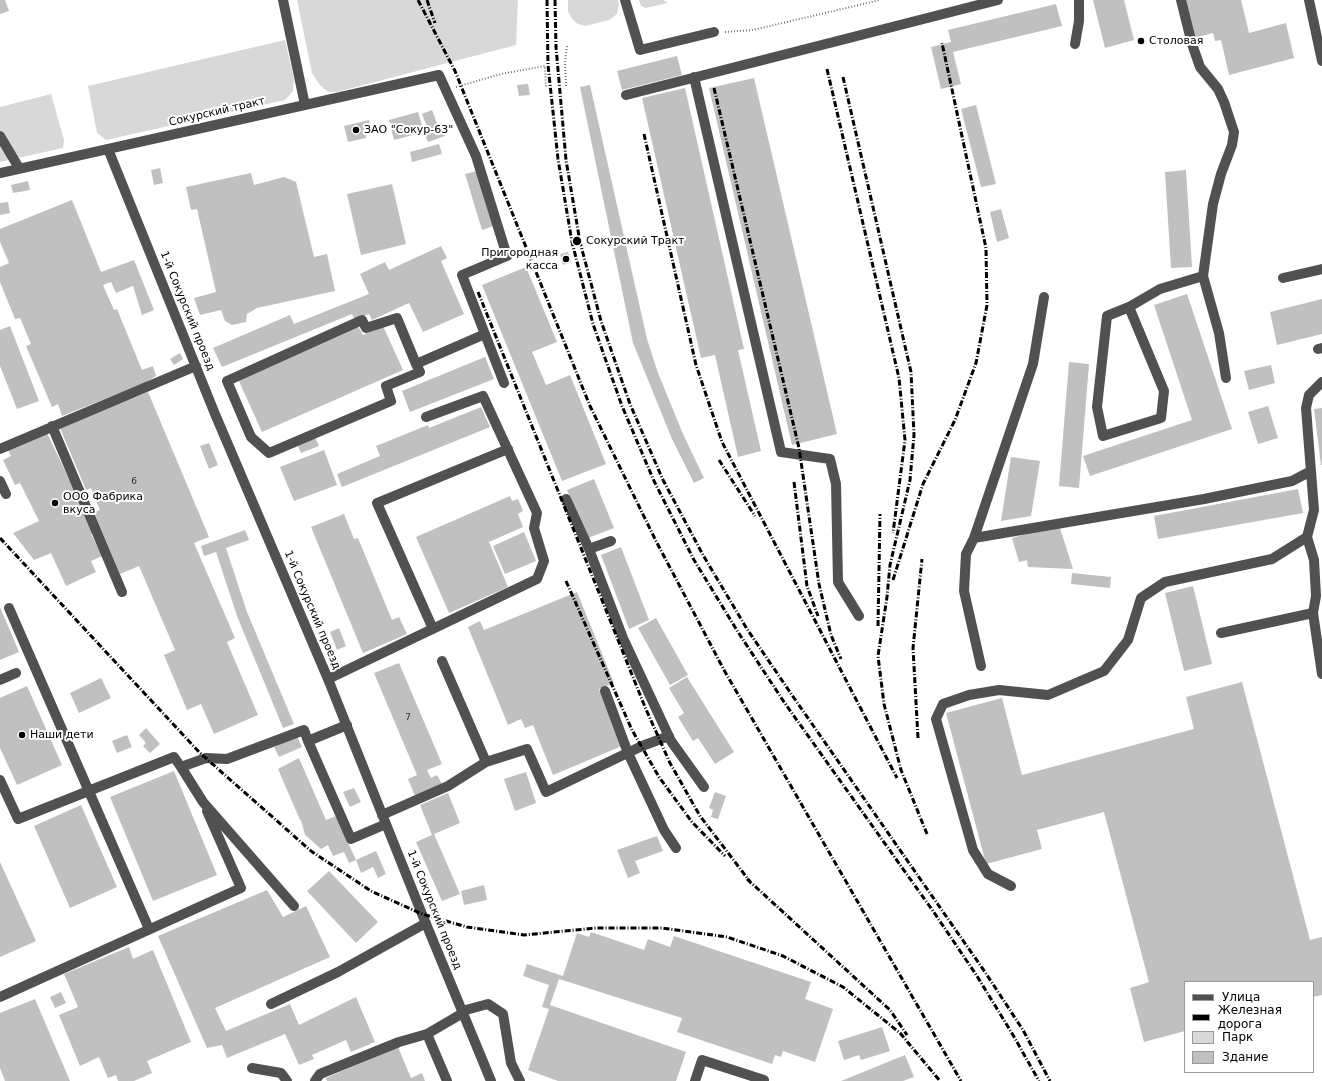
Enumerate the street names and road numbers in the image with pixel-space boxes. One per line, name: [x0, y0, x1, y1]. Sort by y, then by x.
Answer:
street label: Сокурский тракт: [168, 95, 266, 129]
street label: 1-й Сокурский проезд: [157, 249, 217, 373]
street label: 1-й Сокурский проезд: [281, 549, 343, 671]
street label: 1-й Сокурский проезд: [404, 848, 464, 972]

